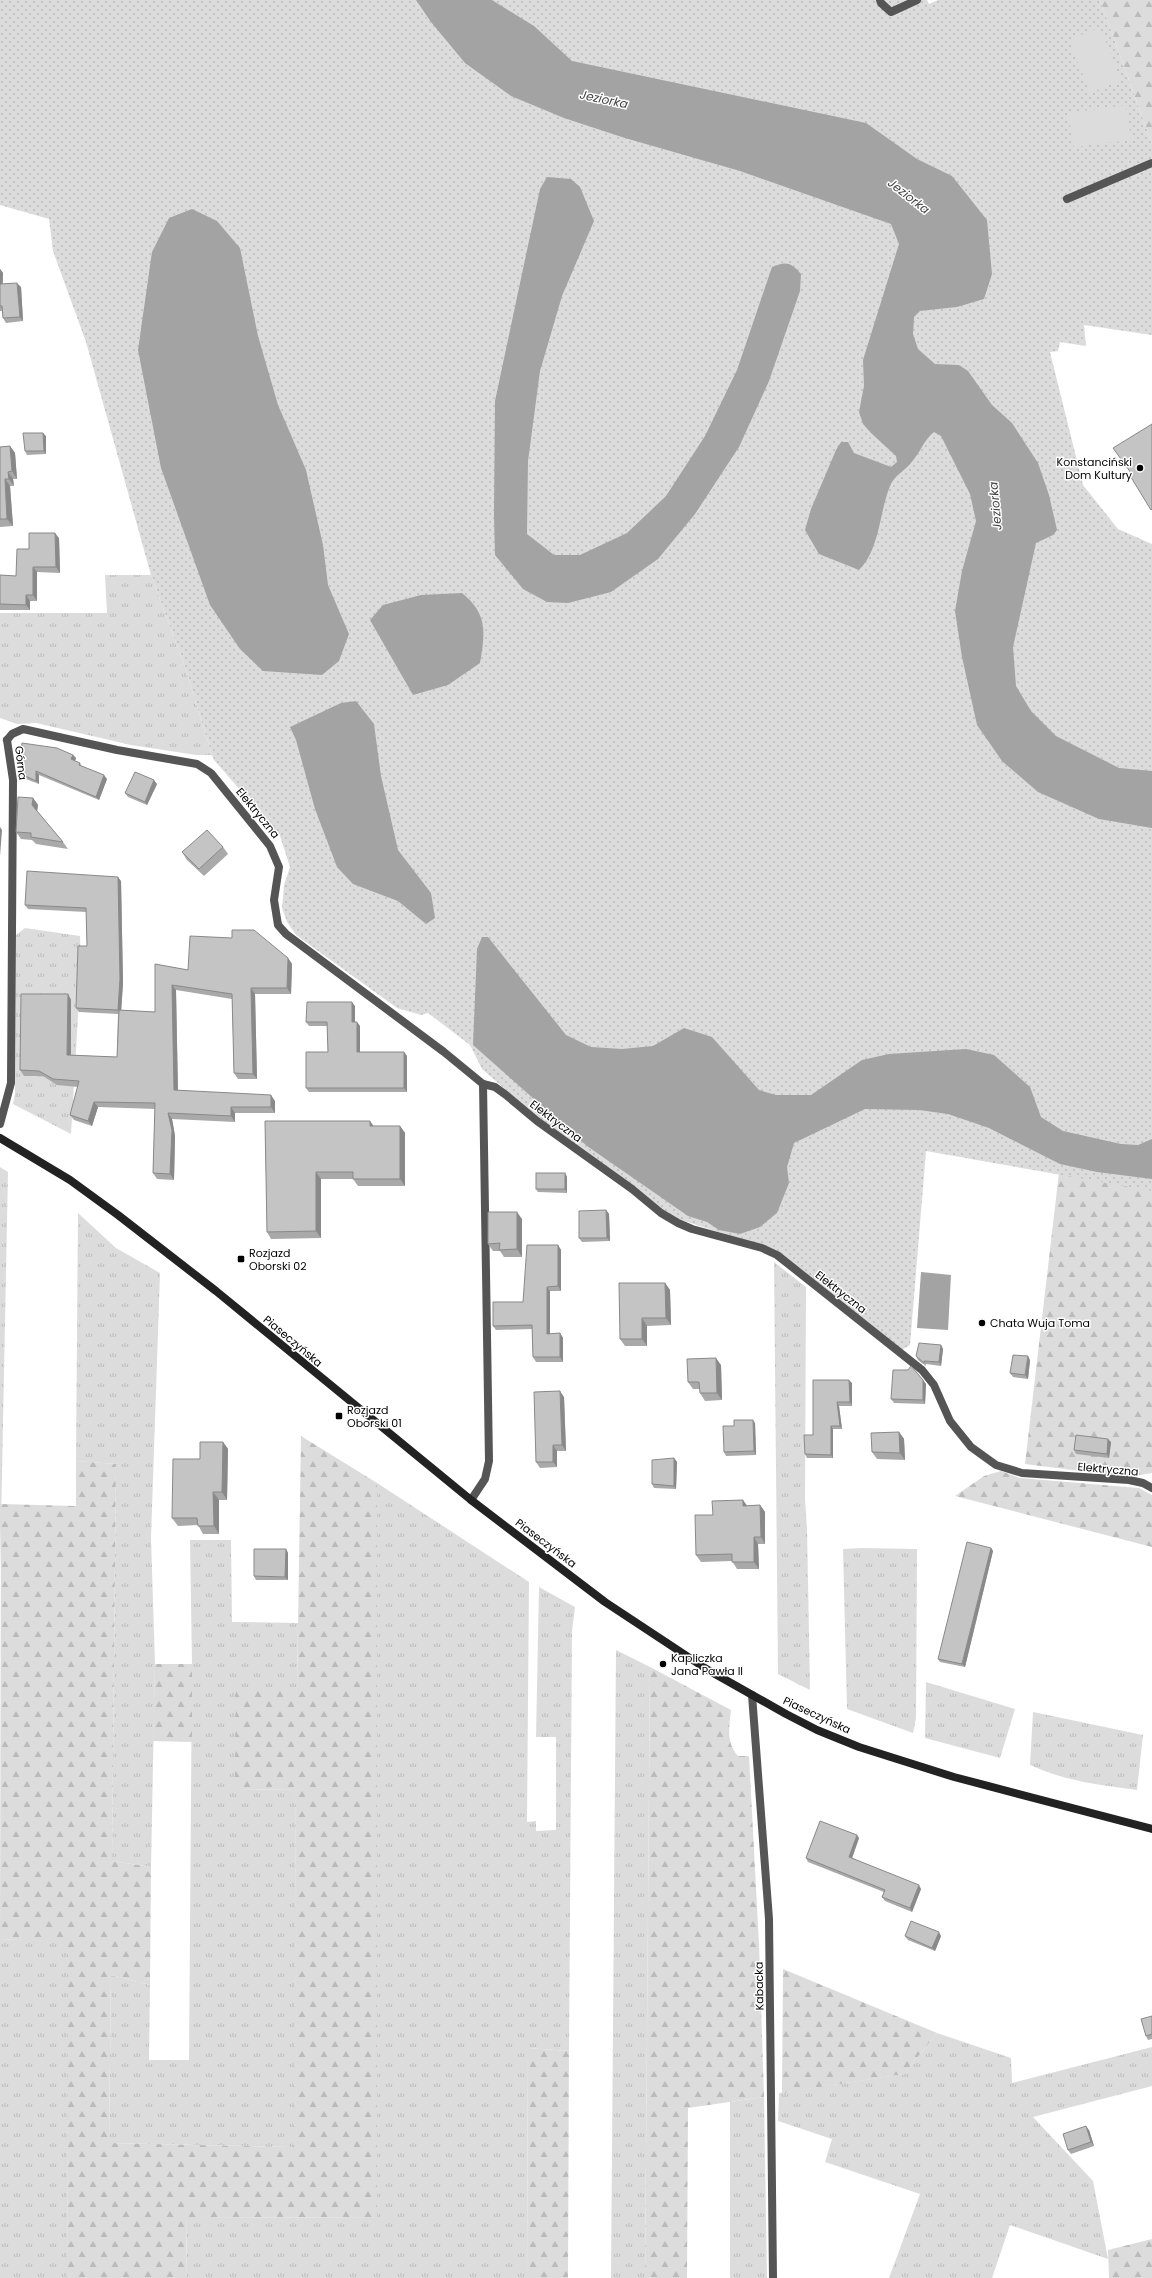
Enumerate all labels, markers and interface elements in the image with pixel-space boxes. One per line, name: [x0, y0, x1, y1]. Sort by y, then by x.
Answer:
water label: Jeziorka: [578, 86, 630, 112]
water label: Jeziorka: [885, 174, 933, 218]
place label: Konstanciński Dom Kultury: [1057, 454, 1133, 483]
marker: Konstanciński Dom Kultury: [1135, 463, 1145, 473]
water label: Jeziorka: [984, 481, 1006, 531]
street label: Górna: [11, 745, 31, 781]
street label: Elektryczna: [232, 784, 284, 842]
street label: Elektryczna: [527, 1096, 585, 1146]
place label: Rozjazd Oborski 02: [249, 1245, 307, 1274]
marker: Rozjazd Oborski 02: [236, 1254, 246, 1264]
street label: Elektryczna: [812, 1267, 870, 1317]
street label: Piaseczyńska: [260, 1311, 326, 1371]
place label: Chata Wuja Toma: [990, 1315, 1090, 1331]
marker: Chata Wuja Toma: [977, 1318, 987, 1328]
place label: Rozjazd Oborski 01: [347, 1402, 402, 1431]
marker: Rozjazd Oborski 01: [334, 1411, 344, 1421]
street label: Elektryczna: [1077, 1458, 1139, 1480]
street label: Piaseczyńska: [512, 1515, 580, 1571]
place label: Kapliczka Jana Pawła II: [671, 1650, 743, 1679]
marker: Kapliczka Jana Pawła II: [658, 1659, 668, 1669]
street label: Piaseczyńska: [781, 1692, 853, 1738]
street label: Kabacka: [751, 1962, 767, 2010]

